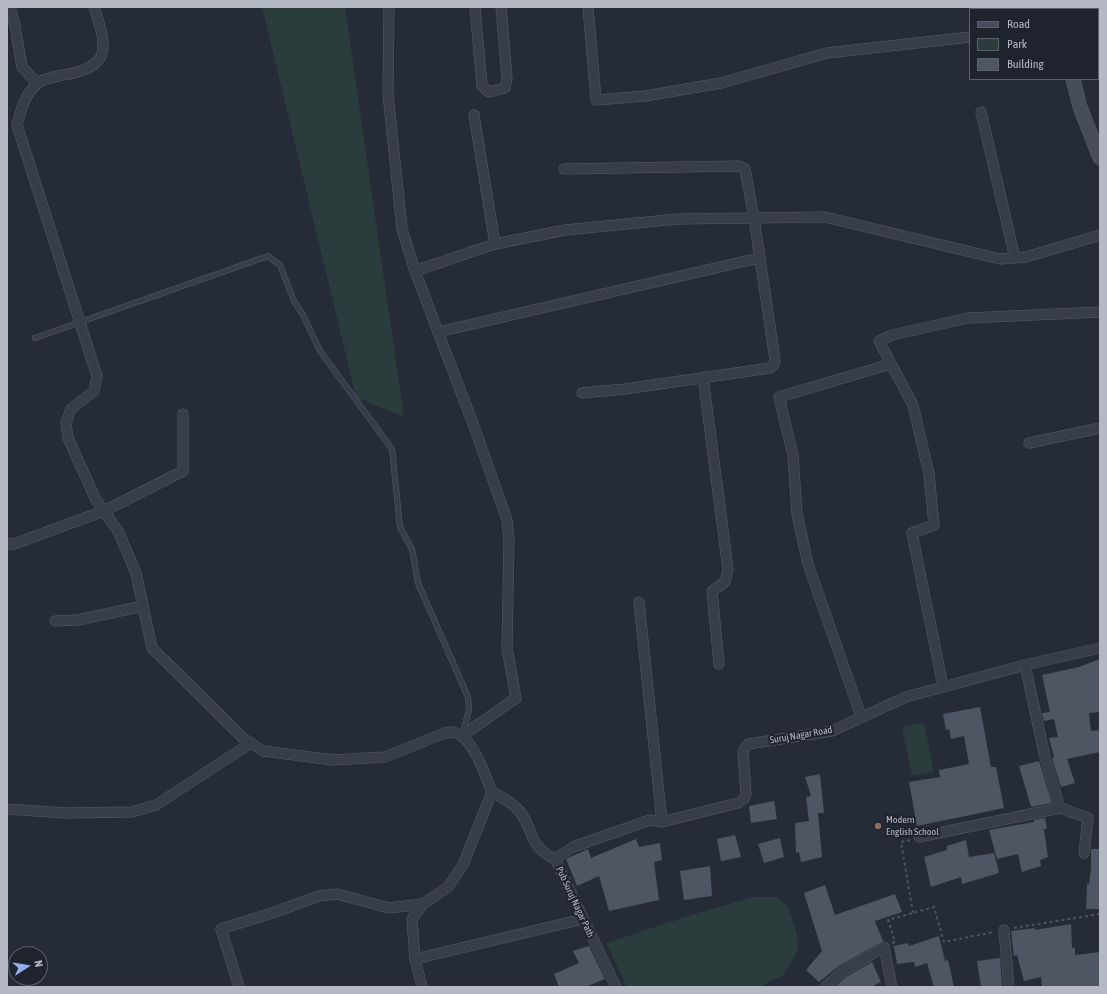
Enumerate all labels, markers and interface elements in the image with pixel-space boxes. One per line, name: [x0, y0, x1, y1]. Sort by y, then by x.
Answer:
legend: [969, 8, 1099, 80]
text: Road: [1007, 17, 1030, 31]
text: Park: [1007, 37, 1027, 51]
text: Building: [1007, 57, 1044, 71]
street label: Suruj Nagar Road: [769, 724, 833, 746]
place label: Modern English School: [886, 814, 939, 838]
marker: Modern English School: [873, 821, 883, 831]
street label: Pub Suruj Nagar Path: [553, 865, 597, 939]
north arrow: [8, 946, 48, 986]
text: N: [32, 959, 45, 968]

